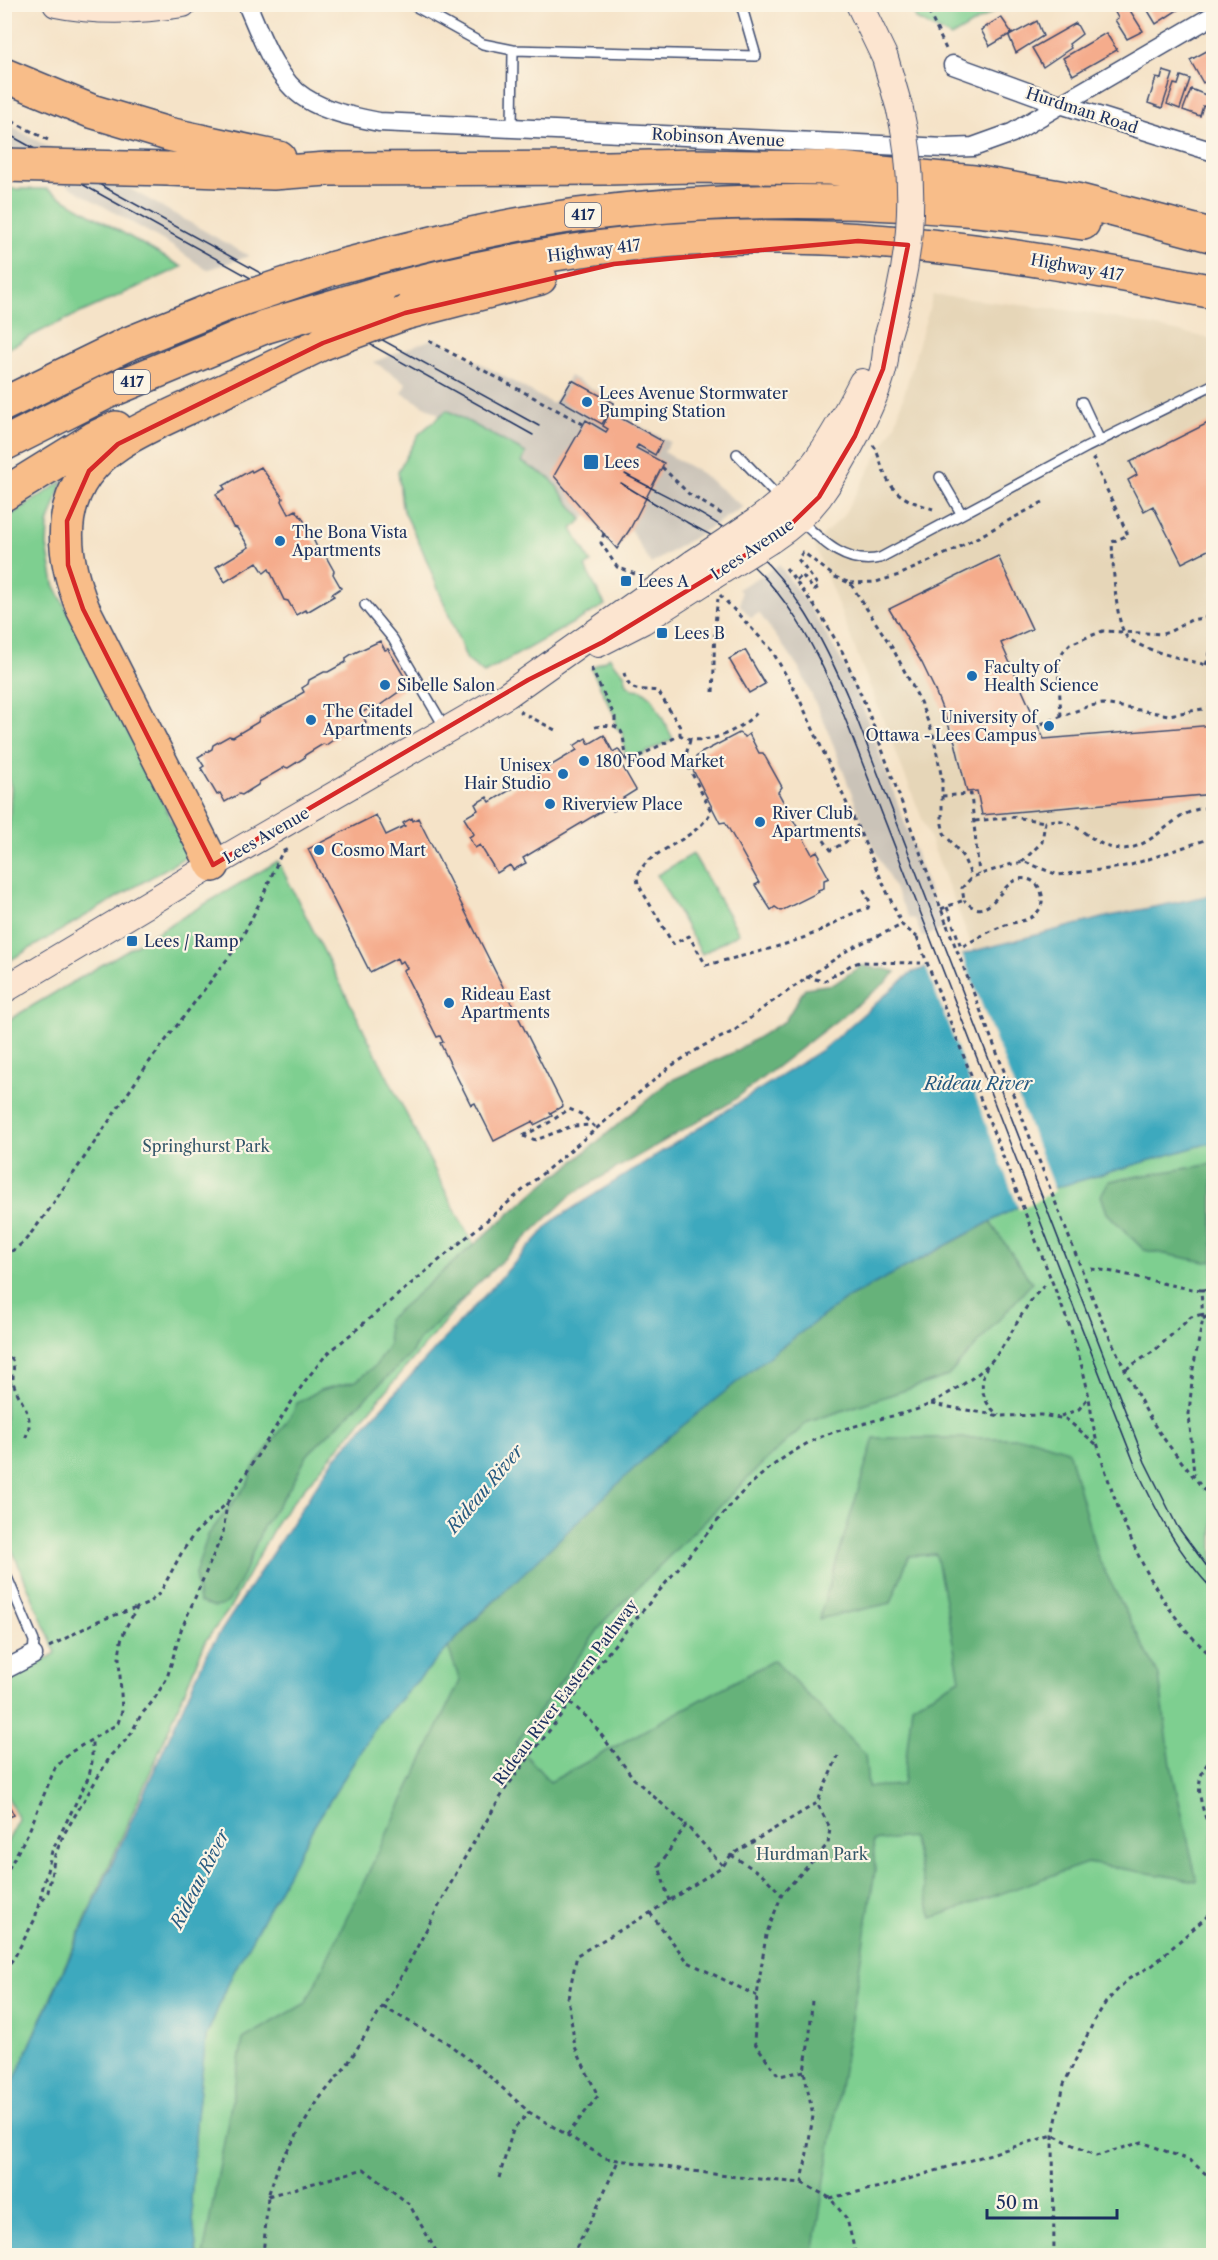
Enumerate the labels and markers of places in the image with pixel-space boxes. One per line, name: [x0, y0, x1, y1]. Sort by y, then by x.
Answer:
place label: Lees Avenue Stormwater Pumping Station: [599, 383, 788, 421]
marker: Lees Avenue Stormwater Pumping Station: [580, 395, 594, 409]
place label: Lees: [604, 452, 639, 472]
marker: Lees: [582, 453, 600, 471]
place label: The Bona Vista Apartments: [291, 522, 408, 560]
marker: The Bona Vista Apartments: [273, 534, 287, 548]
place label: Lees A: [638, 571, 690, 591]
marker: Lees A: [619, 574, 633, 588]
place label: Lees B: [674, 623, 725, 643]
marker: Lees B: [655, 626, 669, 640]
place label: Faculty of Health Science: [984, 657, 1099, 695]
marker: Faculty of Health Science: [965, 669, 979, 683]
place label: Sibelle Salon: [397, 675, 495, 695]
marker: Sibelle Salon: [378, 678, 392, 692]
place label: The Citadel Apartments: [322, 701, 413, 739]
place label: University of Ottawa - Lees Campus: [866, 707, 1039, 745]
marker: The Citadel Apartments: [304, 713, 318, 727]
marker: University of Ottawa - Lees Campus: [1042, 719, 1056, 733]
place label: 180 Food Market: [596, 751, 725, 771]
marker: 180 Food Market: [577, 754, 591, 768]
place label: Unisex Hair Studio: [464, 755, 552, 793]
marker: Unisex Hair Studio: [556, 767, 570, 781]
place label: Riverview Place: [562, 794, 683, 814]
marker: Riverview Place: [543, 797, 557, 811]
place label: River Club Apartments: [771, 803, 861, 841]
marker: River Club Apartments: [753, 815, 767, 829]
place label: Cosmo Mart: [331, 840, 426, 860]
marker: Cosmo Mart: [312, 843, 326, 857]
place label: Lees / Ramp: [144, 931, 239, 951]
marker: Lees / Ramp: [125, 934, 139, 948]
place label: Rideau East Apartments: [460, 984, 551, 1022]
marker: Rideau East Apartments: [442, 996, 456, 1010]

